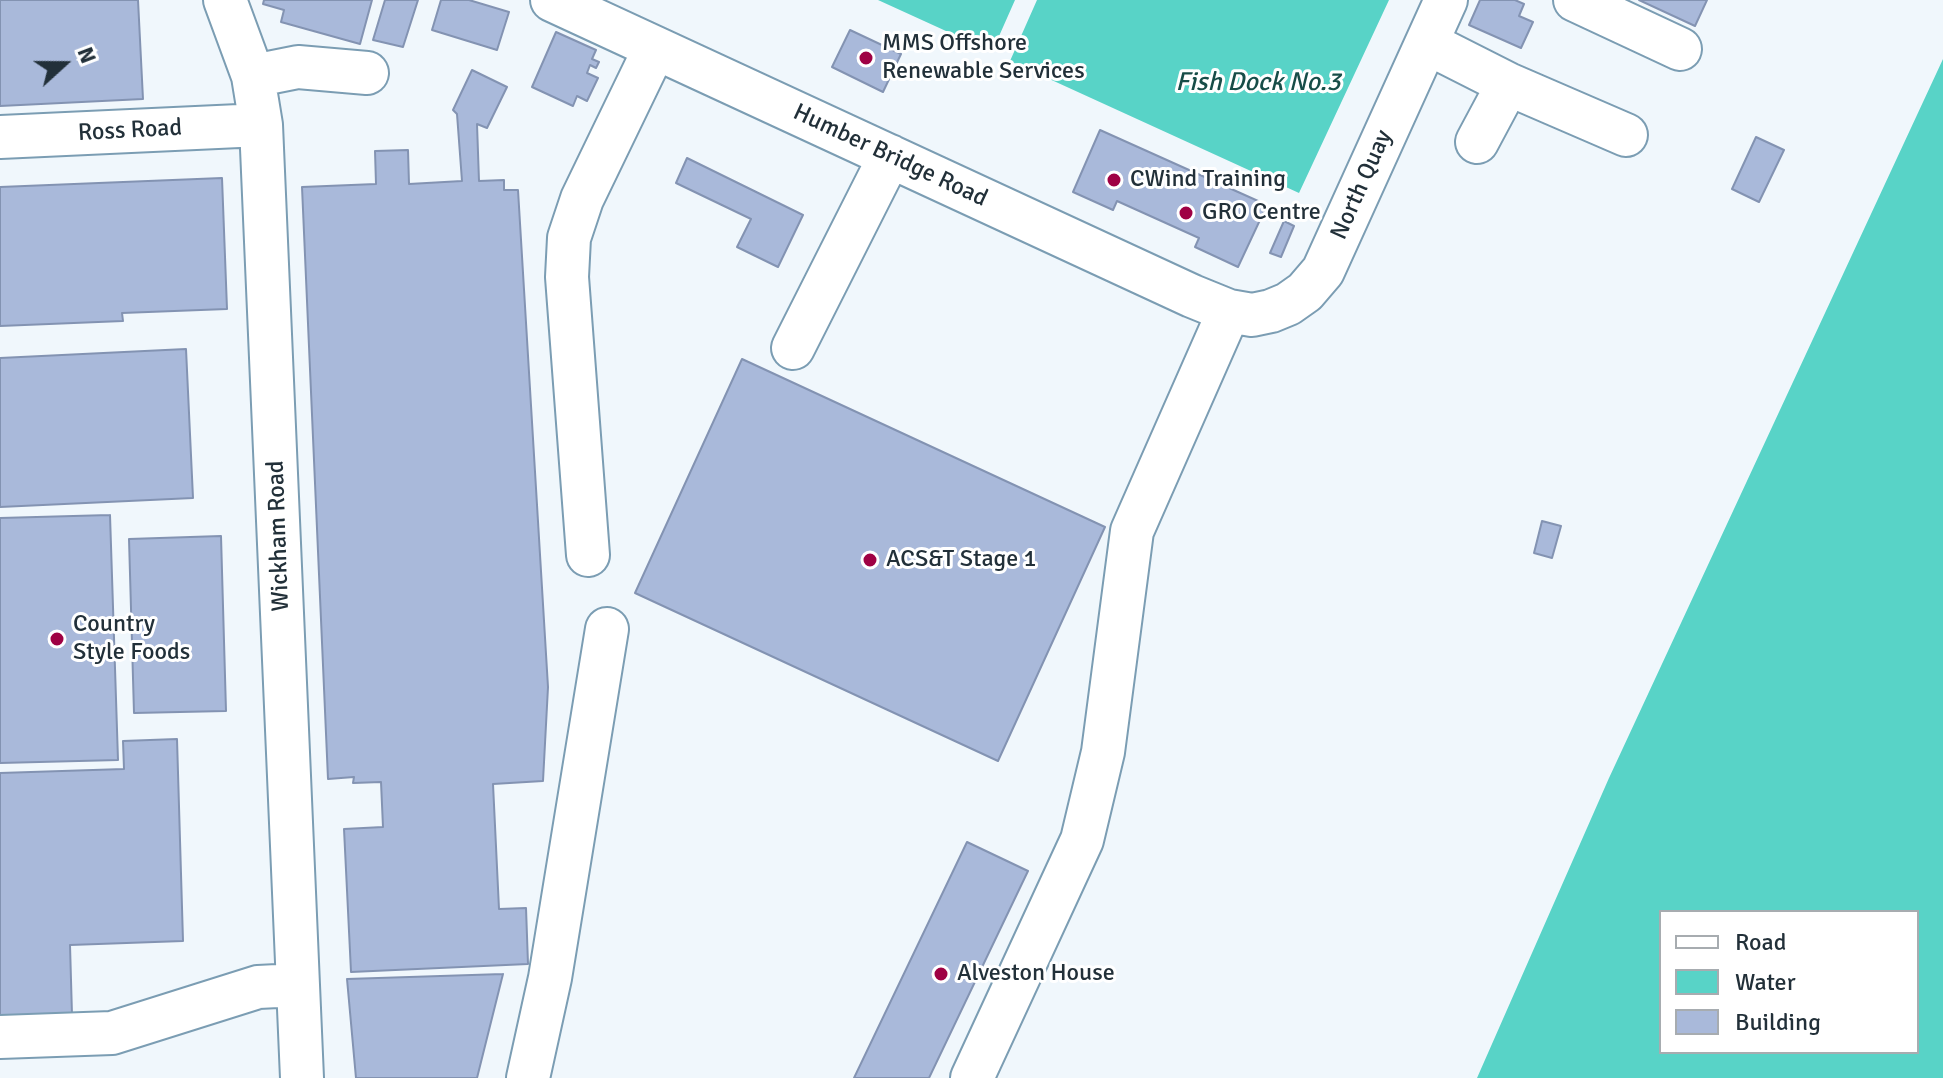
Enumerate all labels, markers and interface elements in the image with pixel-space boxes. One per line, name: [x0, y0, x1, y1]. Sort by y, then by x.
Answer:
north arrow: [24, 24, 104, 104]
place label: MMS Offshore Renewable Services: [882, 30, 1085, 86]
text: N: [72, 43, 102, 67]
marker: MMS Offshore Renewable Services: [857, 49, 875, 67]
water label: Fish Dock No.3: [1175, 67, 1341, 99]
street label: Humber Bridge Road: [788, 98, 992, 214]
street label: Ross Road: [77, 114, 183, 148]
street label: North Quay: [1325, 126, 1399, 244]
place label: CWind Training: [1130, 166, 1286, 194]
marker: CWind Training: [1105, 171, 1123, 189]
place label: GRO Centre: [1202, 199, 1321, 227]
marker: GRO Centre: [1177, 204, 1195, 222]
street label: Wickham Road: [262, 460, 296, 612]
place label: ACS&T Stage 1: [886, 546, 1036, 574]
marker: ACS&T Stage 1: [861, 551, 879, 569]
place label: Country Style Foods: [73, 611, 190, 667]
marker: Country Style Foods: [48, 630, 66, 648]
legend: [1659, 910, 1919, 1054]
text: Road: [1735, 927, 1786, 957]
place label: Alveston House: [957, 960, 1115, 988]
marker: Alveston House: [932, 965, 950, 983]
text: Water: [1735, 967, 1795, 997]
text: Building: [1735, 1007, 1821, 1037]

